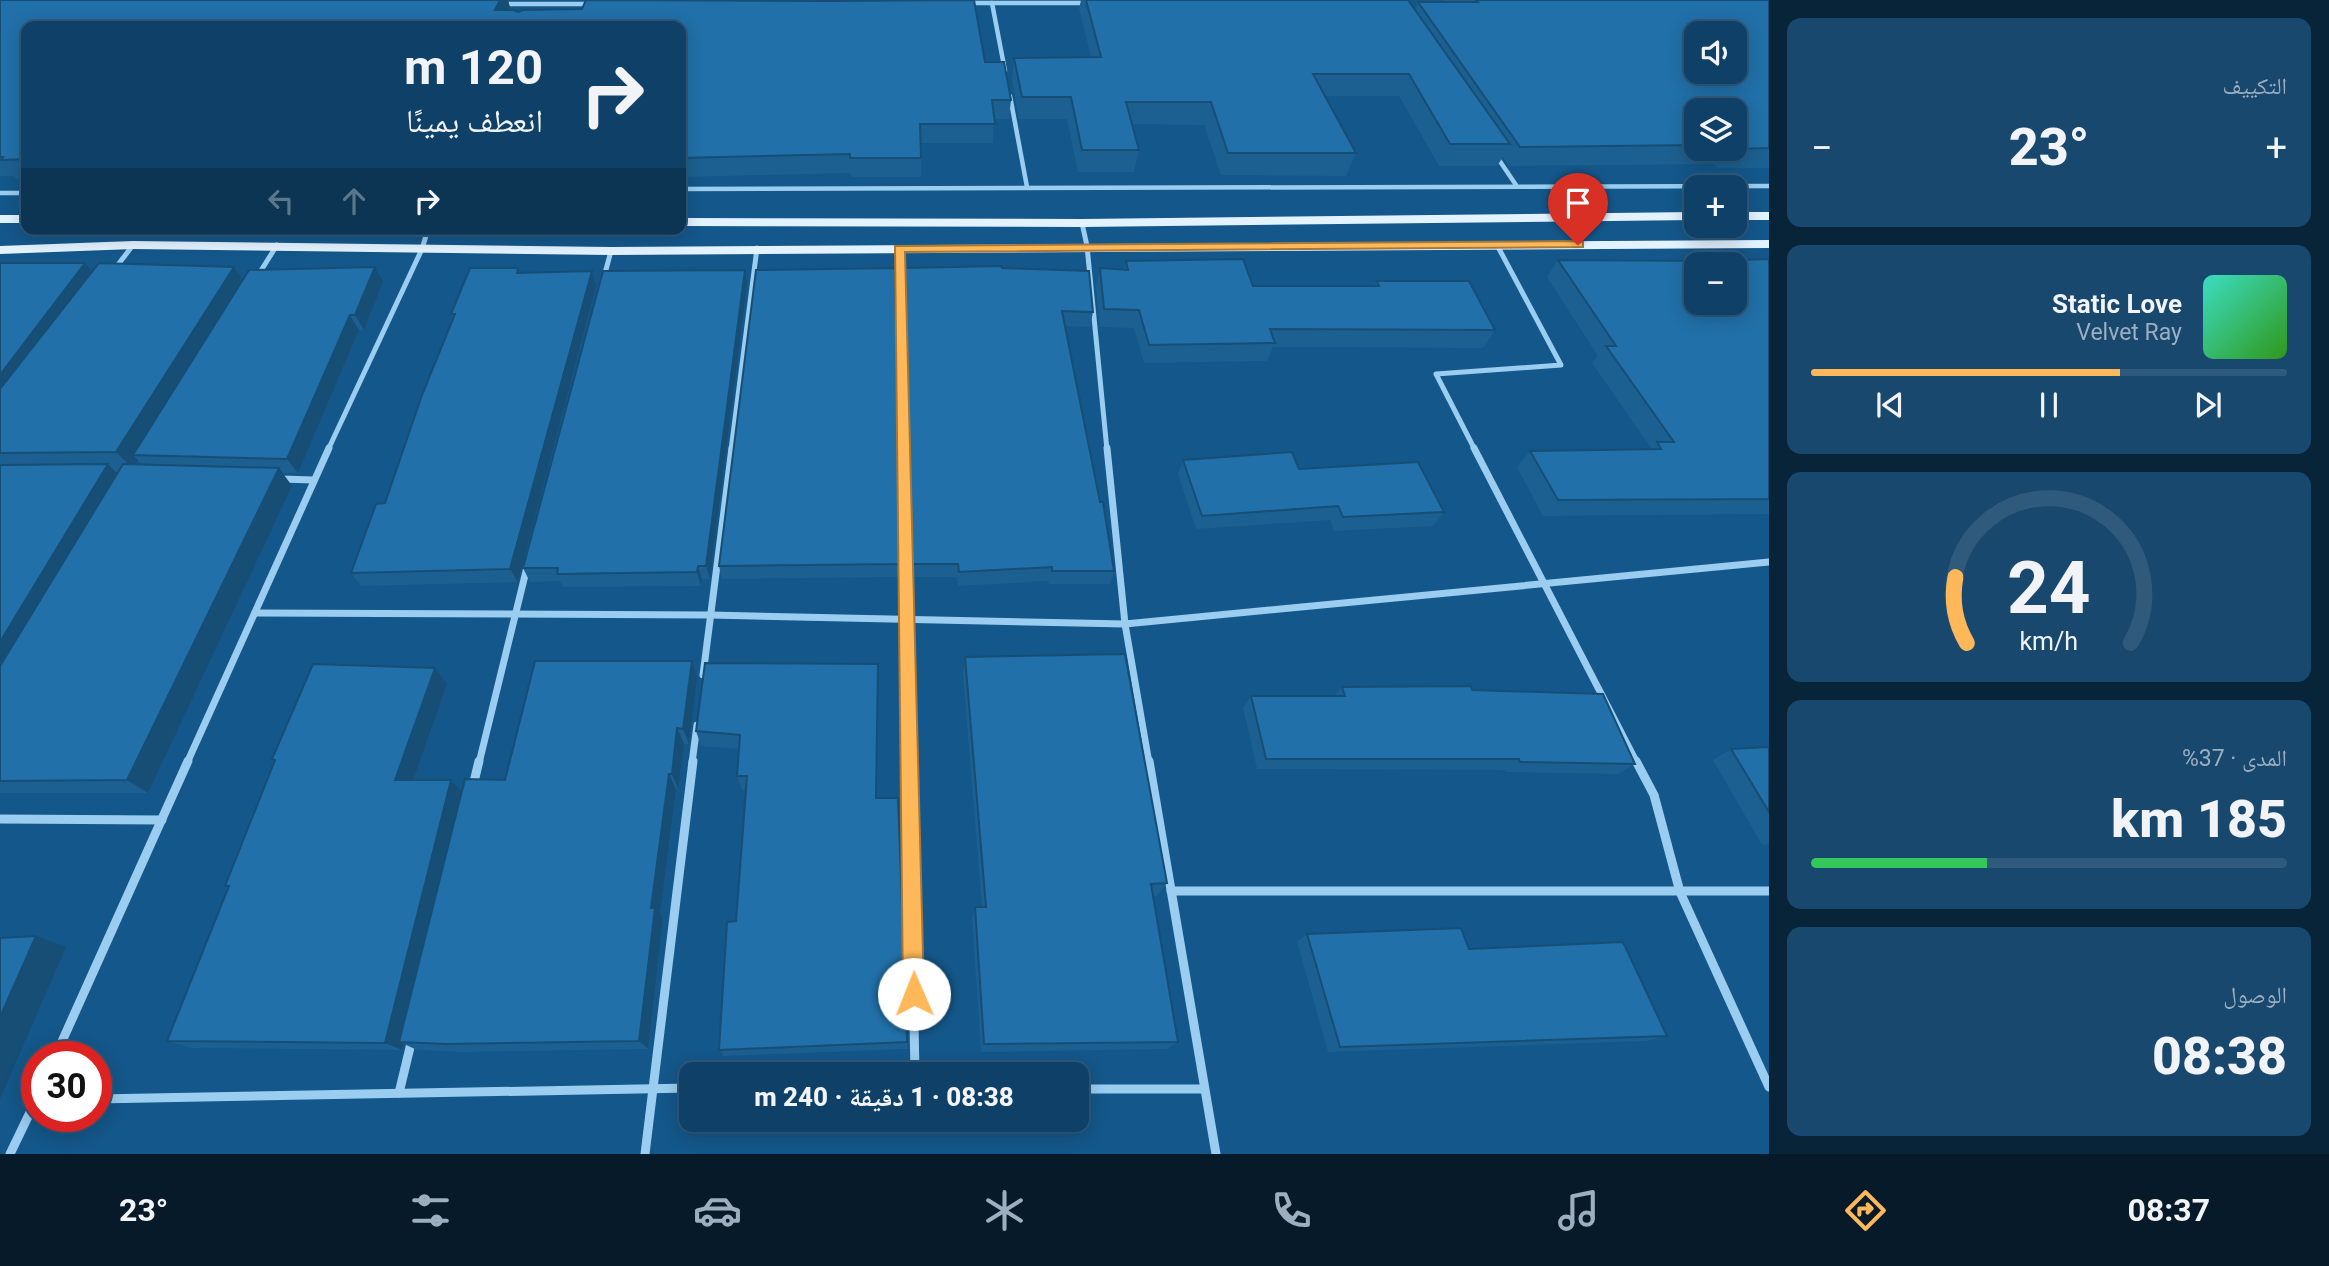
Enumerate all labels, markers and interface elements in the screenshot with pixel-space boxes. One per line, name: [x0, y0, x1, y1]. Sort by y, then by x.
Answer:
map controls: [1684, 21, 1747, 315]
button: sound: [1684, 21, 1747, 84]
text: 120 m: [404, 39, 543, 96]
icon: right: [567, 49, 658, 140]
text: التكييف: [2222, 73, 2287, 100]
button: layers: [1684, 98, 1747, 161]
text: انعطف يمينًا: [406, 102, 543, 140]
text: 23°: [2009, 117, 2089, 178]
text: −: [1811, 126, 1833, 170]
text: +: [2265, 126, 2287, 170]
pin: [1548, 173, 1608, 245]
button: +: [1684, 175, 1747, 238]
icon: left: [262, 182, 300, 220]
icon: ahead: [335, 182, 373, 220]
icon: right: [408, 182, 446, 220]
icon: arrive: [1559, 184, 1597, 222]
button: −: [1684, 252, 1747, 315]
text: Static Love: [2052, 289, 2182, 319]
text: Velvet Ray: [2076, 319, 2182, 346]
icon: previous: [1871, 386, 1909, 424]
icon: pause: [2030, 386, 2068, 424]
icon: next: [2189, 386, 2227, 424]
text: 24: [2007, 545, 2091, 631]
text: km/h: [2020, 627, 2078, 656]
text: المدى · 37%: [2182, 745, 2287, 772]
text: 185 km: [2111, 789, 2287, 850]
position arrow: [877, 957, 951, 1031]
text: الوصول: [2223, 982, 2287, 1009]
text: 08:38: [2152, 1026, 2287, 1087]
speed limit sign: 30: [21, 1041, 112, 1132]
text: 08:38 · 1 دقيقة · 240 m: [754, 1082, 1014, 1112]
icon: filters: [406, 1186, 455, 1235]
icon: car: [693, 1186, 742, 1235]
icon: climate: [980, 1186, 1029, 1235]
icon: phone: [1267, 1186, 1316, 1235]
icon: music: [1554, 1186, 1603, 1235]
icon: directions: [1841, 1186, 1890, 1235]
text: 23°: [119, 1191, 168, 1229]
text: 08:37: [2128, 1191, 2210, 1229]

